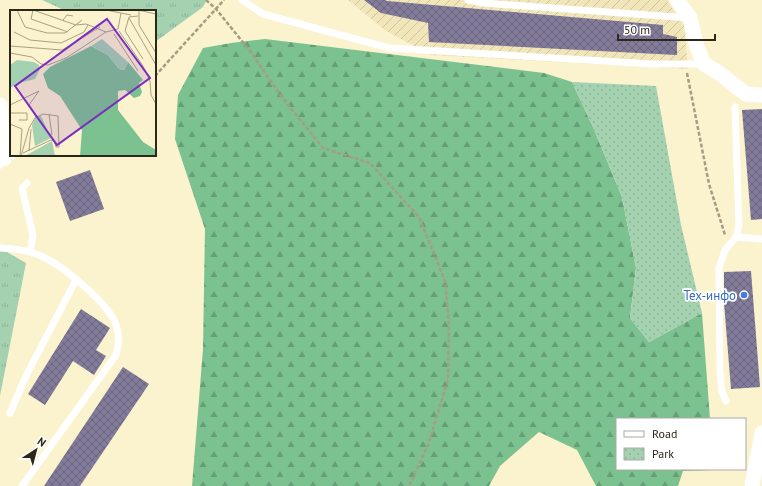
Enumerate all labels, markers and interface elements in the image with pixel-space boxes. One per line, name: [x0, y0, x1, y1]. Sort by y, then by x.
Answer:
inset map: [10, 10, 156, 156]
scale bar: [618, 16, 715, 42]
text: 50 m: [624, 22, 650, 37]
place label: Тех-инфо: [683, 287, 736, 304]
marker: Тех-инфо: [739, 290, 749, 300]
legend: [616, 418, 746, 470]
text: Road: [652, 426, 677, 441]
north arrow: [16, 430, 56, 470]
text: N: [35, 434, 49, 450]
text: Park: [652, 446, 674, 461]

